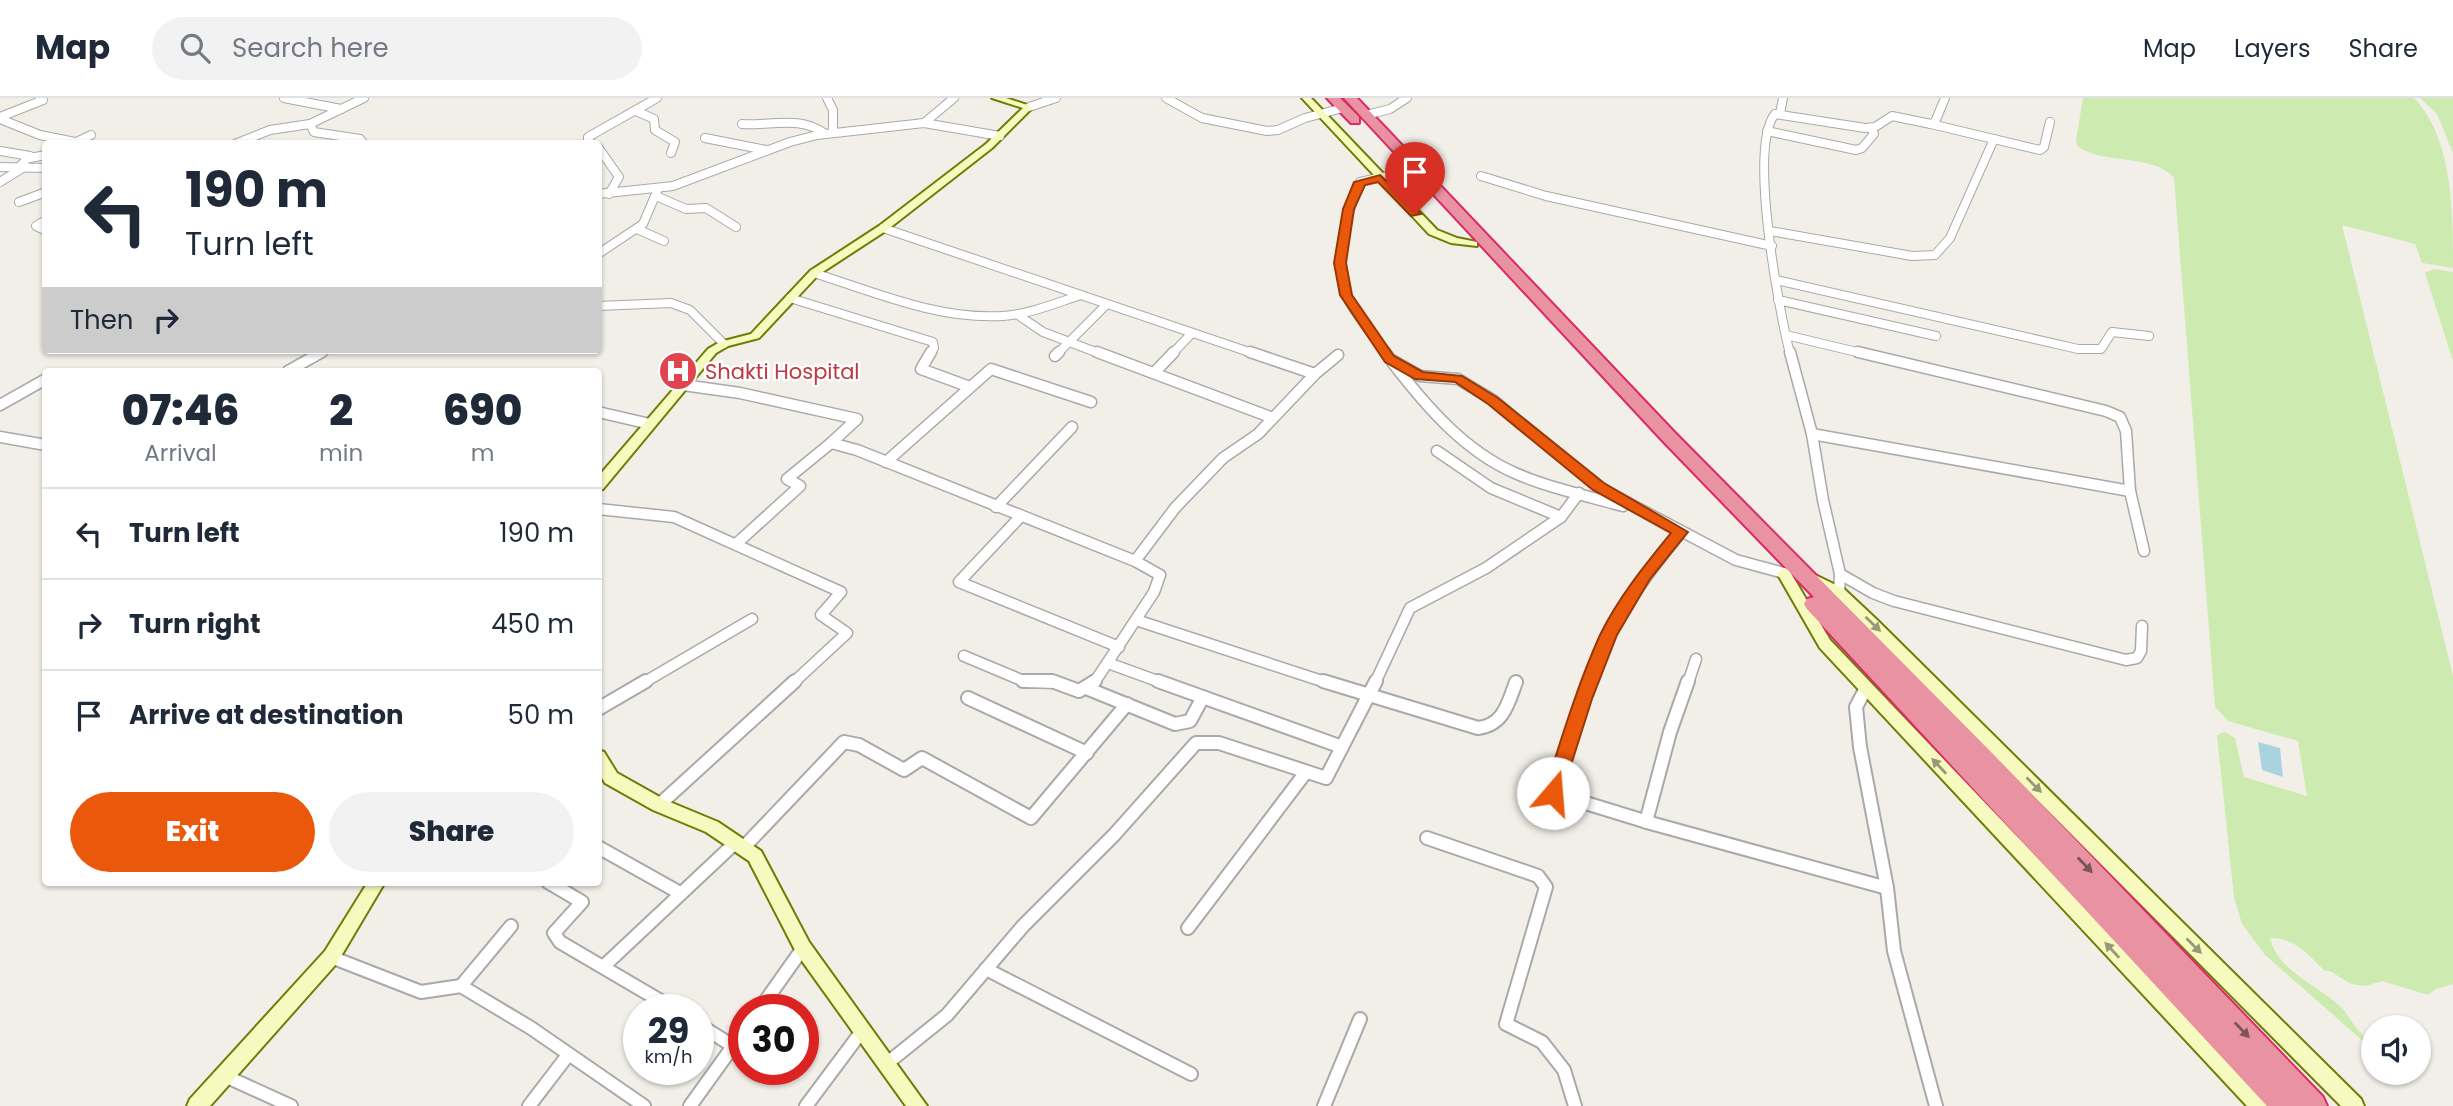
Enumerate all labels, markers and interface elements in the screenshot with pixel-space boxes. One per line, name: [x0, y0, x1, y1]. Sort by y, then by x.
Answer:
search box: [152, 17, 642, 80]
text: Map: [35, 24, 110, 71]
icon: search: [176, 29, 214, 67]
text: Search here: [232, 30, 389, 66]
text: Map: [2143, 32, 2196, 65]
text: Layers: [2234, 32, 2310, 65]
text: Share: [2348, 32, 2418, 65]
pin: [1385, 142, 1445, 214]
icon: arrive: [1396, 153, 1434, 191]
text: 190 m: [185, 156, 328, 224]
icon: left: [70, 168, 161, 259]
text: Turn left: [185, 221, 314, 266]
icon: right: [147, 301, 185, 339]
text: Then: [70, 302, 133, 338]
hospital icon: Shakti Hospital: [657, 350, 699, 392]
place label: Shakti Hospital: [705, 357, 860, 386]
text: 07:46: [122, 381, 240, 440]
text: 2: [329, 381, 353, 440]
text: 690: [443, 381, 522, 440]
text: Arrival: [144, 437, 217, 469]
text: min: [319, 437, 363, 469]
text: m: [471, 437, 494, 469]
icon: left: [70, 515, 108, 553]
text: Turn left: [129, 515, 240, 551]
text: 190 m: [499, 515, 574, 551]
icon: right: [70, 606, 108, 644]
text: Turn right: [129, 606, 261, 642]
text: 450 m: [491, 606, 574, 642]
one-way arrow: [1864, 616, 1881, 633]
icon: arrive: [70, 697, 108, 735]
text: Arrive at destination: [129, 697, 404, 733]
text: 50 m: [508, 697, 574, 733]
position arrow: [1516, 756, 1590, 830]
one-way arrow: [1932, 758, 1948, 775]
one-way arrow: [2025, 776, 2042, 792]
button: Exit: [70, 792, 315, 872]
button: Share: [329, 792, 574, 872]
one-way arrow: [2077, 856, 2093, 873]
one-way arrow: [2186, 937, 2202, 954]
one-way arrow: [2104, 941, 2121, 958]
speed limit sign: 30: [728, 994, 819, 1085]
text: 29: [648, 1006, 689, 1055]
map controls: [2361, 1015, 2431, 1085]
button: sound: [2361, 1015, 2431, 1085]
one-way arrow: [2233, 1021, 2249, 1038]
text: km/h: [645, 1044, 692, 1069]

